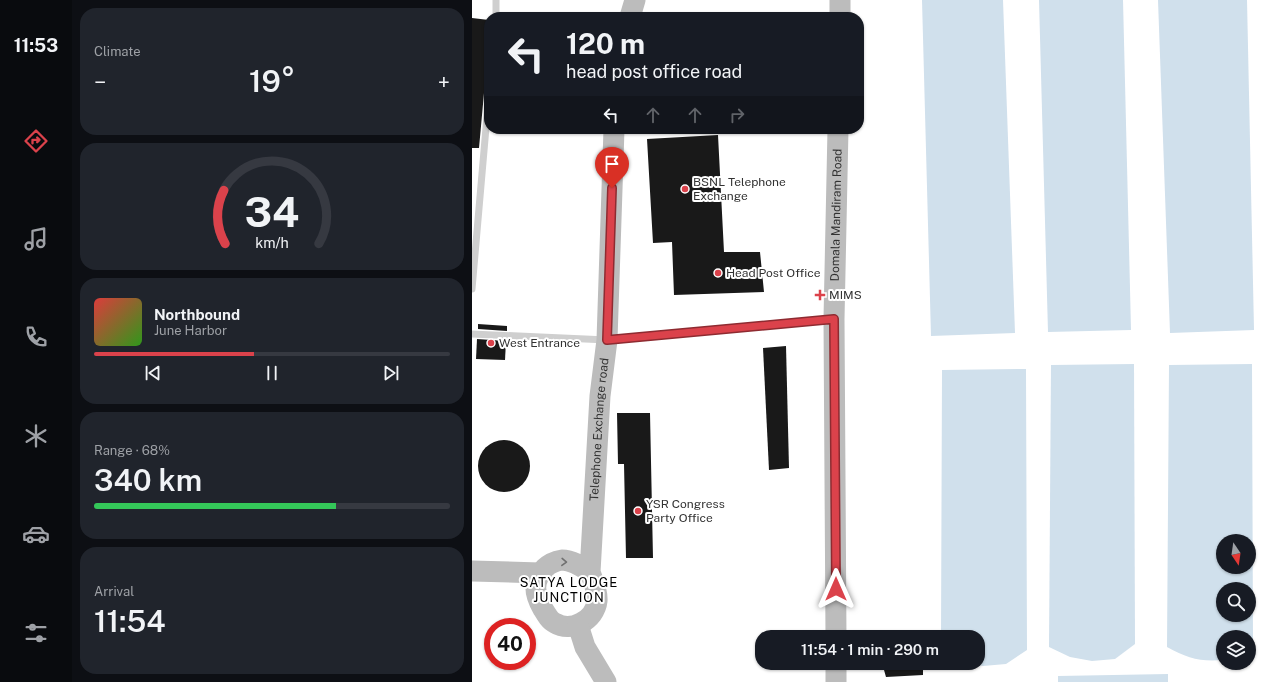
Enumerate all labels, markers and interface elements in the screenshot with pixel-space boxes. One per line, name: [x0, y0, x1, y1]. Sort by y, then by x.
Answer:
text: 120 m: [566, 27, 645, 60]
icon: left: [500, 28, 552, 80]
text: 11:53: [14, 35, 58, 56]
text: Climate: [94, 44, 141, 59]
text: head post office road: [566, 61, 742, 82]
text: 19°: [249, 63, 295, 99]
text: −: [94, 69, 106, 95]
text: +: [438, 69, 450, 95]
icon: left: [600, 104, 622, 126]
icon: ahead: [642, 104, 664, 126]
icon: ahead: [684, 104, 706, 126]
icon: right: [726, 104, 748, 126]
icon: directions: [22, 127, 50, 155]
pin: [595, 147, 629, 188]
street label: Domala Mandiram Road: [828, 149, 845, 281]
icon: arrive: [601, 153, 623, 175]
place label: BSNL Telephone Exchange: [693, 175, 786, 203]
marker: BSNL Telephone Exchange: [680, 184, 690, 194]
text: 34: [245, 187, 299, 236]
icon: music: [22, 225, 50, 253]
text: km/h: [255, 234, 289, 251]
place label: Head Post Office: [726, 266, 821, 280]
marker: Head Post Office: [713, 268, 723, 278]
place label: MIMS: [829, 288, 862, 302]
marker: MIMS: [814, 289, 826, 301]
text: Northbound: [154, 306, 240, 323]
icon: phone: [22, 323, 50, 351]
text: June Harbor: [154, 323, 227, 338]
place label: West Entrance: [499, 336, 580, 350]
marker: West Entrance: [486, 338, 496, 348]
street label: Telephone Exchange road: [587, 357, 612, 501]
icon: previous: [142, 362, 164, 384]
icon: pause: [261, 362, 283, 384]
icon: next: [380, 362, 402, 384]
icon: climate: [22, 422, 50, 450]
text: Range · 68%: [94, 443, 170, 458]
text: 340 km: [94, 462, 202, 498]
place label: YSR Congress Party Office: [646, 497, 725, 525]
marker: YSR Congress Party Office: [633, 506, 643, 516]
icon: car: [22, 520, 50, 548]
north arrow: [1216, 534, 1256, 574]
map controls: [1216, 534, 1256, 670]
one-way arrow: [561, 558, 567, 566]
position arrow: [815, 568, 857, 610]
district label: SATYA LODGE JUNCTION: [520, 575, 618, 605]
button: search: [1216, 582, 1256, 622]
text: Arrival: [94, 584, 134, 599]
text: 11:54: [94, 603, 166, 639]
speed limit sign: 40: [484, 618, 536, 670]
icon: filters: [22, 619, 50, 647]
button: layers: [1216, 630, 1256, 670]
text: 11:54 · 1 min · 290 m: [801, 641, 939, 658]

